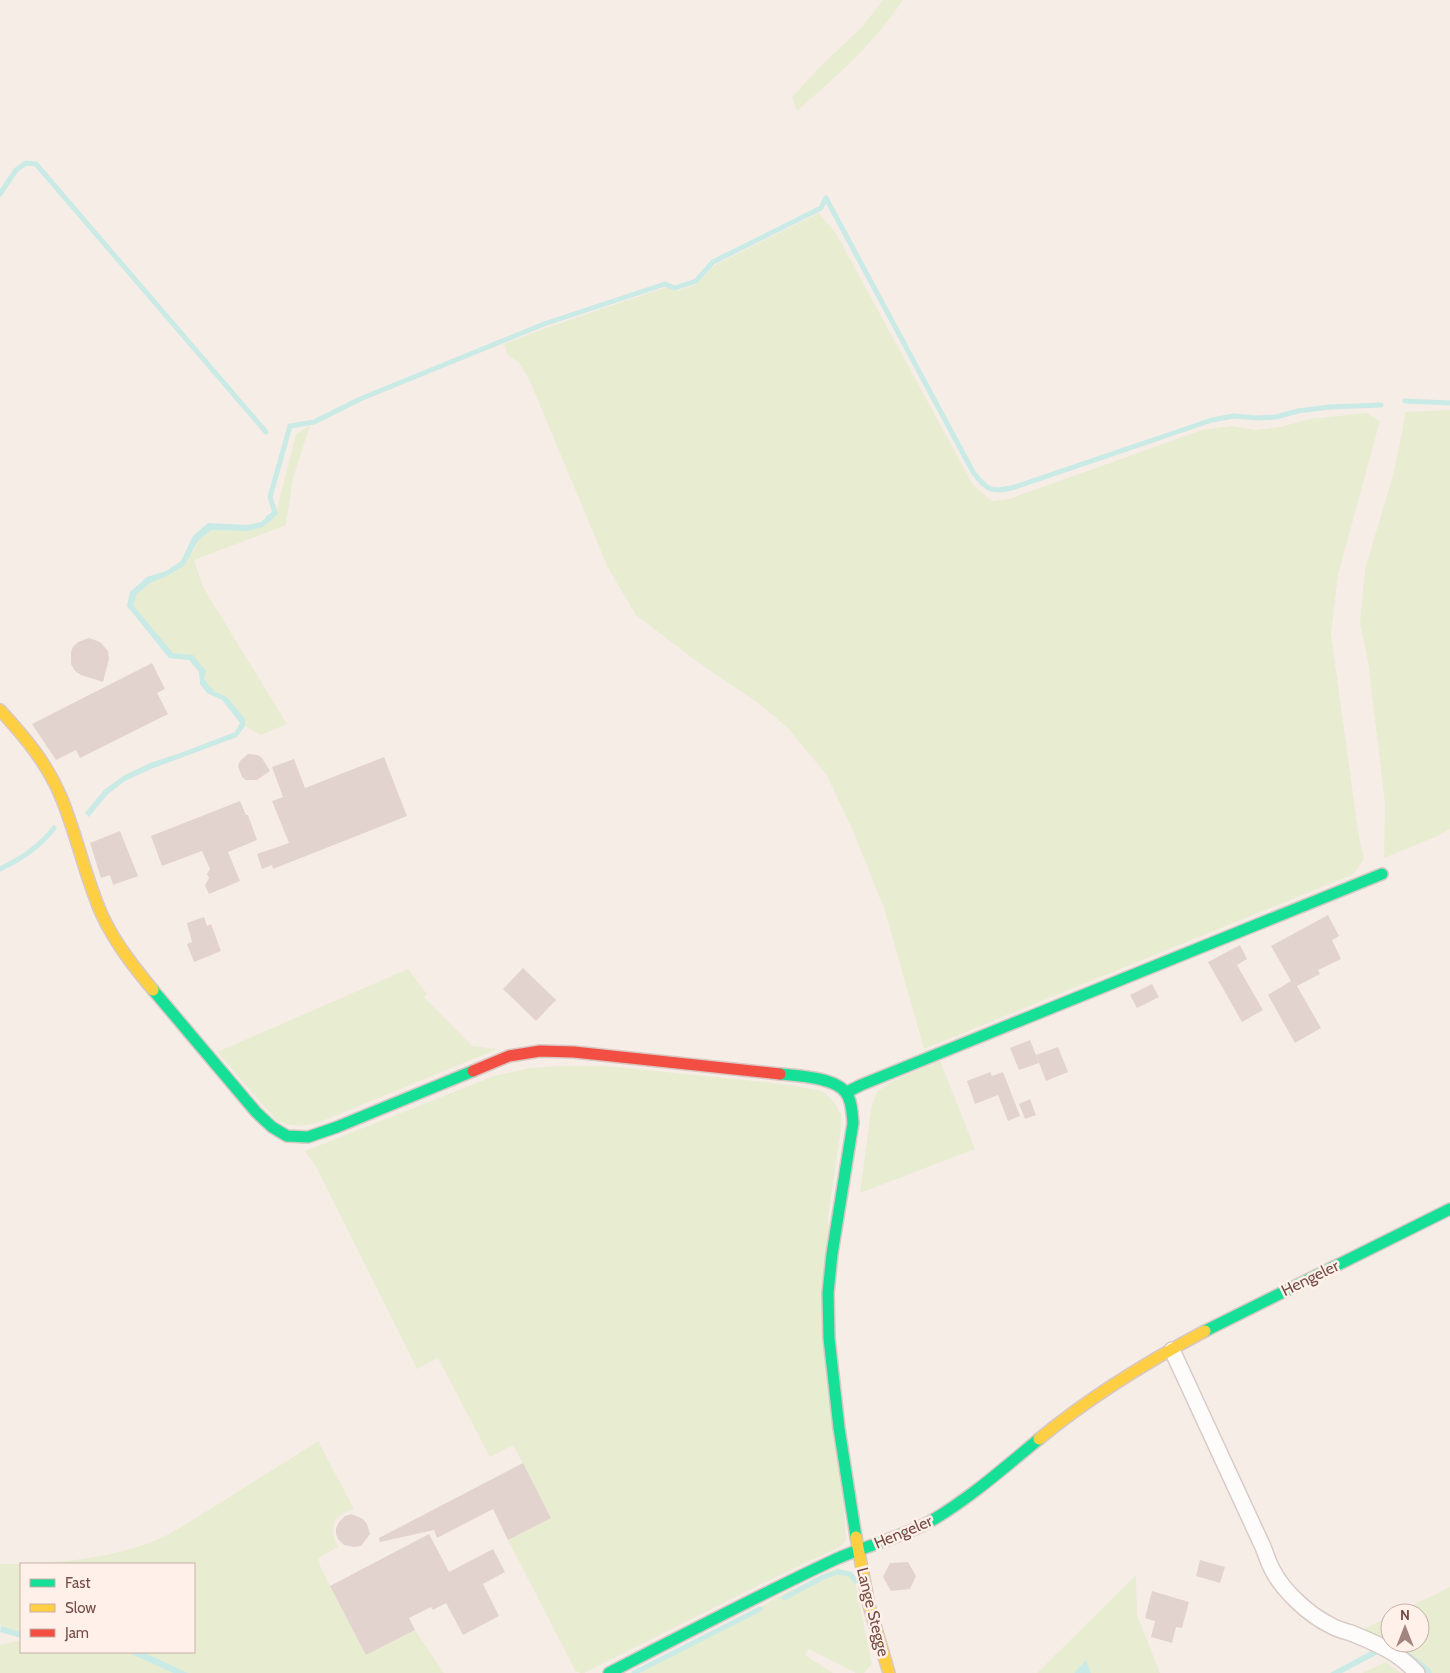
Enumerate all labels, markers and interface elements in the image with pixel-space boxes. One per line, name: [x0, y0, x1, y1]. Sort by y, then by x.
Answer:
street label: Hengeler: [1278, 1256, 1343, 1300]
street label: Hengeler: [871, 1511, 936, 1553]
legend: [20, 1563, 195, 1653]
street label: Lange Stegge: [853, 1565, 893, 1659]
text: Fast: [65, 1574, 90, 1592]
text: Slow: [65, 1599, 96, 1617]
north arrow: [1380, 1603, 1430, 1653]
text: N: [1400, 1606, 1410, 1624]
text: Jam: [64, 1624, 89, 1642]

